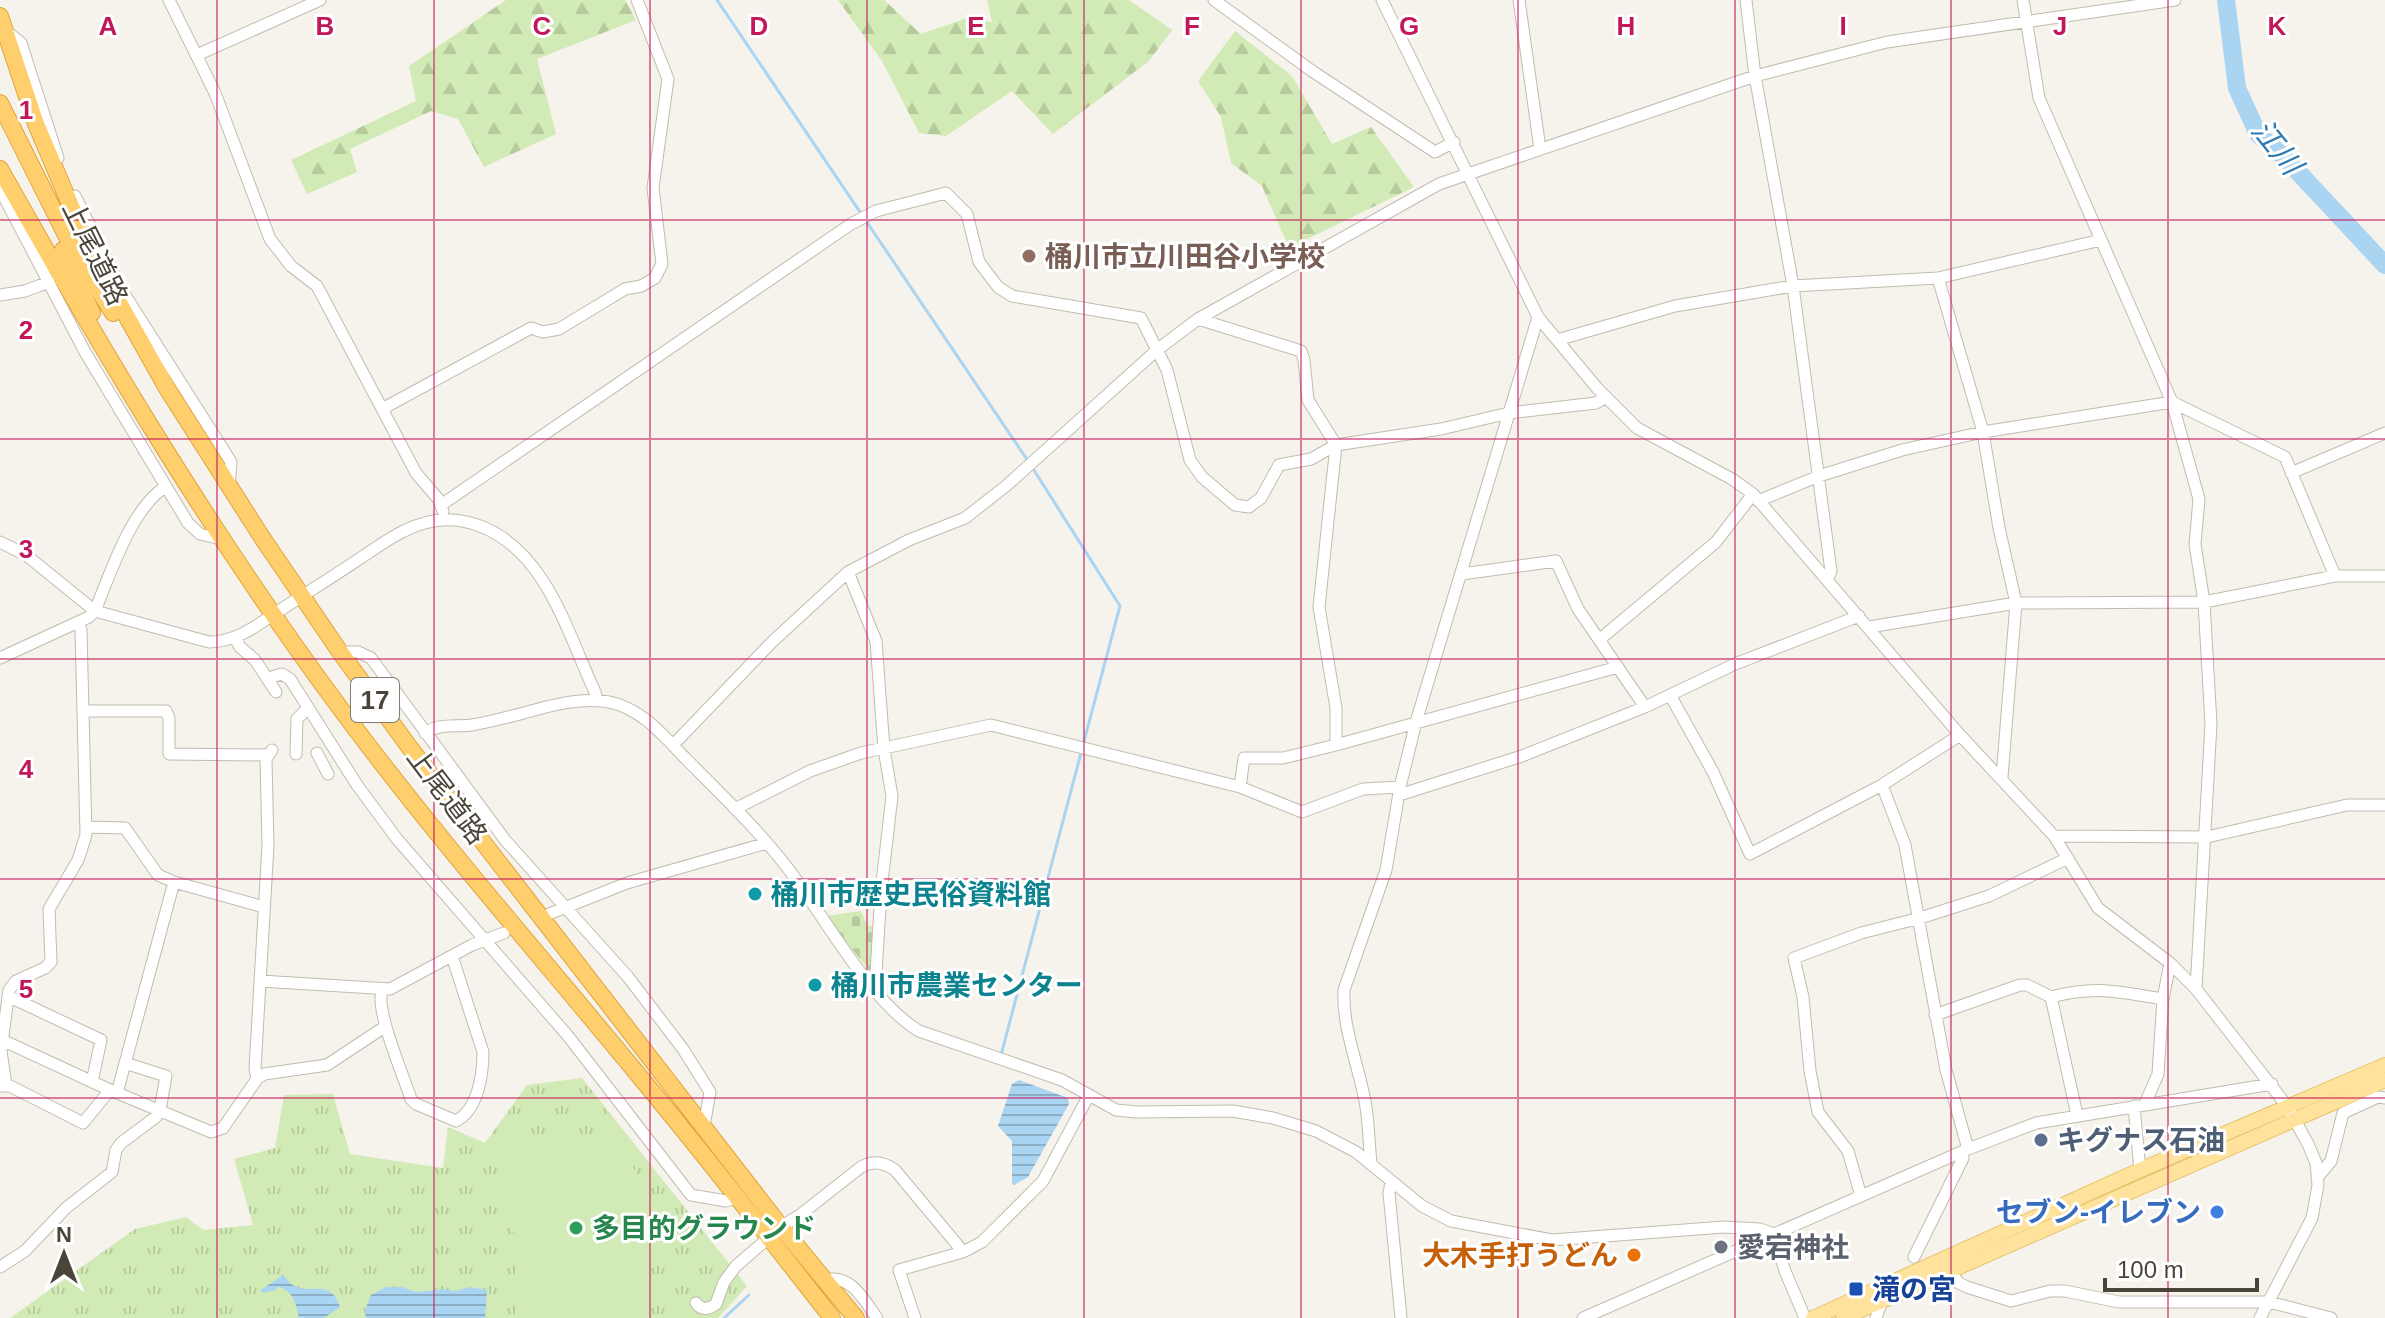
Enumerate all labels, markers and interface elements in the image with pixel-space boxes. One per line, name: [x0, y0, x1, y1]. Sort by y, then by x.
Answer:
text: A: [99, 11, 118, 41]
text: B: [316, 11, 334, 41]
text: C: [533, 11, 552, 41]
text: D: [750, 11, 768, 41]
text: E: [967, 11, 985, 41]
text: F: [1184, 11, 1200, 41]
text: G: [1399, 11, 1419, 41]
text: H: [1617, 11, 1635, 41]
text: I: [1839, 11, 1847, 41]
text: J: [2053, 11, 2067, 41]
text: K: [2268, 11, 2287, 41]
text: 1: [19, 95, 33, 125]
water label: 江川: [2245, 113, 2311, 183]
street label: 上尾道路: [57, 196, 133, 310]
place label: 桶川市立川田谷小学校: [1045, 241, 1325, 272]
marker: 桶川市立川田谷小学校: [1020, 247, 1038, 265]
text: 2: [19, 315, 33, 345]
text: 3: [19, 534, 33, 564]
road number: 17: [351, 678, 399, 722]
street label: 上尾道路: [401, 742, 493, 850]
text: 4: [19, 754, 34, 784]
place label: 桶川市歴史民俗資料館: [771, 879, 1051, 910]
marker: 桶川市歴史民俗資料館: [746, 885, 764, 903]
place label: 桶川市農業センター: [831, 970, 1083, 1001]
text: 5: [19, 974, 33, 1004]
marker: 桶川市農業センター: [806, 976, 824, 994]
place label: キグナス石油: [2057, 1125, 2225, 1156]
marker: キグナス石油: [2032, 1131, 2050, 1149]
place label: セブン-イレブン: [1996, 1197, 2201, 1228]
marker: セブン-イレブン: [2208, 1203, 2226, 1221]
place label: 多目的グラウンド: [592, 1213, 816, 1244]
north arrow: [24, 1214, 104, 1294]
marker: 多目的グラウンド: [567, 1219, 585, 1237]
text: N: [56, 1222, 72, 1247]
place label: 愛宕神社: [1737, 1232, 1849, 1263]
marker: 愛宕神社: [1712, 1238, 1730, 1256]
place label: 大木手打うどん: [1422, 1240, 1618, 1271]
scale bar: [2105, 1242, 2257, 1292]
marker: 大木手打うどん: [1625, 1246, 1643, 1264]
text: 100 m: [2117, 1256, 2184, 1283]
place label: 滝の宮: [1872, 1274, 1956, 1305]
marker: 滝の宮: [1847, 1280, 1865, 1298]

